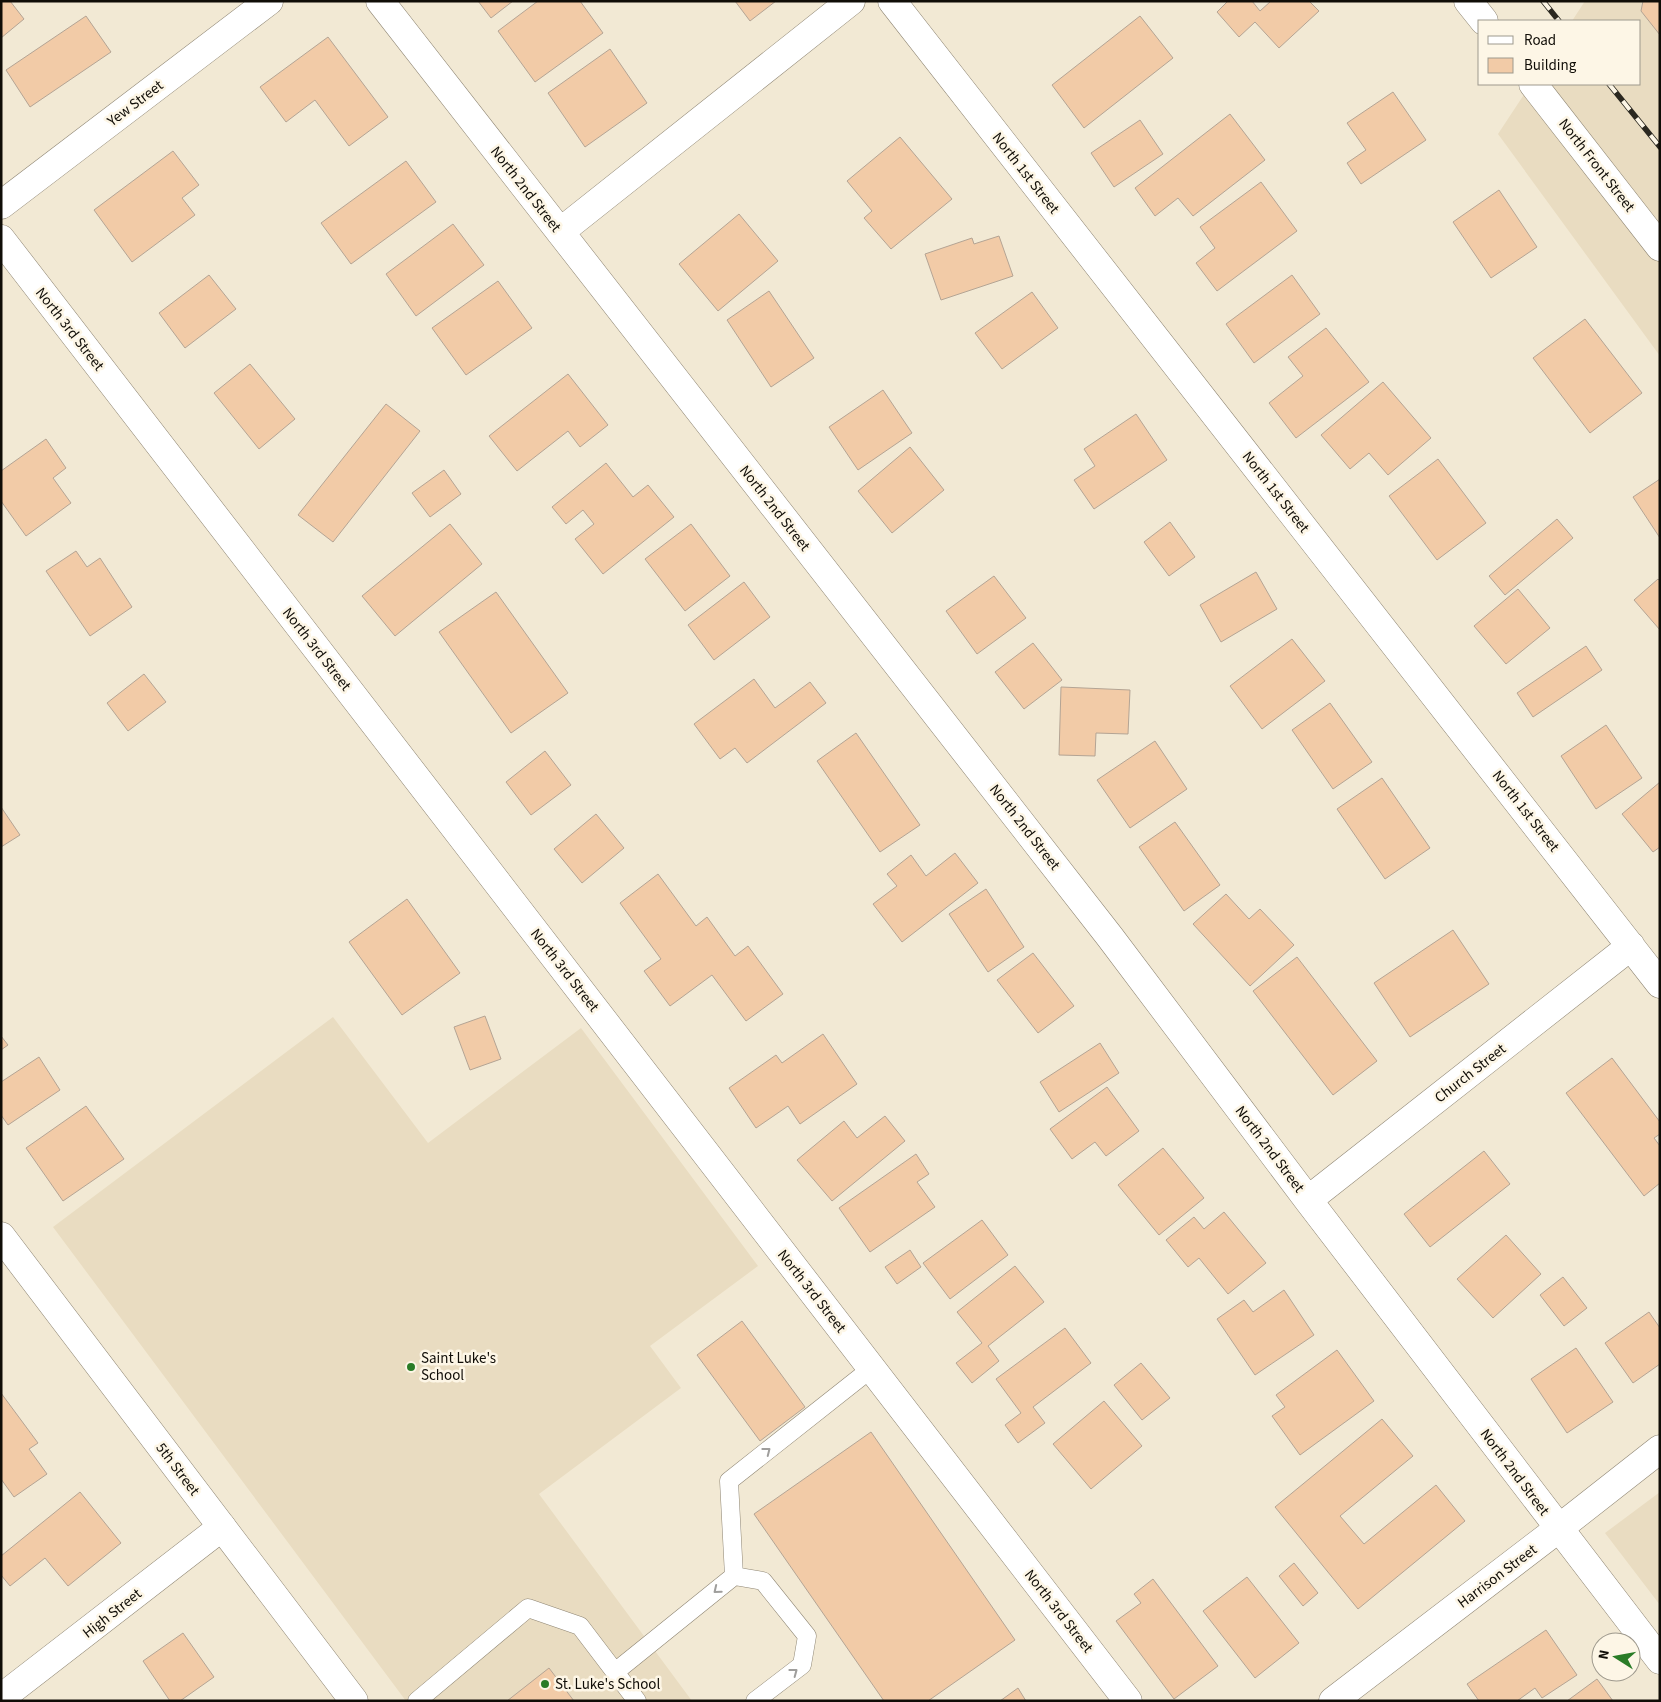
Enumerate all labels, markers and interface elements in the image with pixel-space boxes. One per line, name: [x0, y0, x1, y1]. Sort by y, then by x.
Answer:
legend: [1478, 20, 1641, 85]
text: Road: [1524, 30, 1556, 51]
text: Building: [1524, 55, 1577, 76]
street label: Yew Street: [102, 75, 168, 132]
street label: North Front Street: [1553, 114, 1640, 216]
street label: North 1st Street: [987, 128, 1064, 219]
street label: North 2nd Street: [485, 142, 566, 237]
street label: North 3rd Street: [30, 283, 109, 375]
street label: North 1st Street: [1237, 447, 1314, 538]
street label: North 2nd Street: [734, 461, 815, 556]
street label: North 3rd Street: [277, 603, 356, 695]
street label: North 1st Street: [1487, 766, 1564, 857]
street label: North 2nd Street: [984, 780, 1065, 875]
street label: North 3rd Street: [525, 924, 604, 1016]
street label: Church Street: [1430, 1039, 1510, 1108]
street label: North 2nd Street: [1230, 1102, 1309, 1197]
street label: North 3rd Street: [772, 1245, 851, 1337]
place label: Saint Luke's School: [421, 1348, 496, 1386]
marker: Saint Luke's School: [405, 1361, 417, 1373]
street label: North 2nd Street: [1475, 1425, 1554, 1520]
street label: 5th Street: [151, 1439, 204, 1500]
one-way arrow: [761, 1448, 770, 1456]
street label: Harrison Street: [1453, 1540, 1541, 1613]
street label: North 3rd Street: [1019, 1565, 1098, 1657]
street label: High Street: [78, 1584, 146, 1643]
one-way arrow: [714, 1585, 723, 1593]
north arrow: [1591, 1632, 1641, 1682]
text: N: [1594, 1648, 1615, 1661]
one-way arrow: [788, 1669, 797, 1677]
place label: St. Luke's School: [555, 1674, 660, 1695]
marker: St. Luke's School: [539, 1678, 551, 1690]

